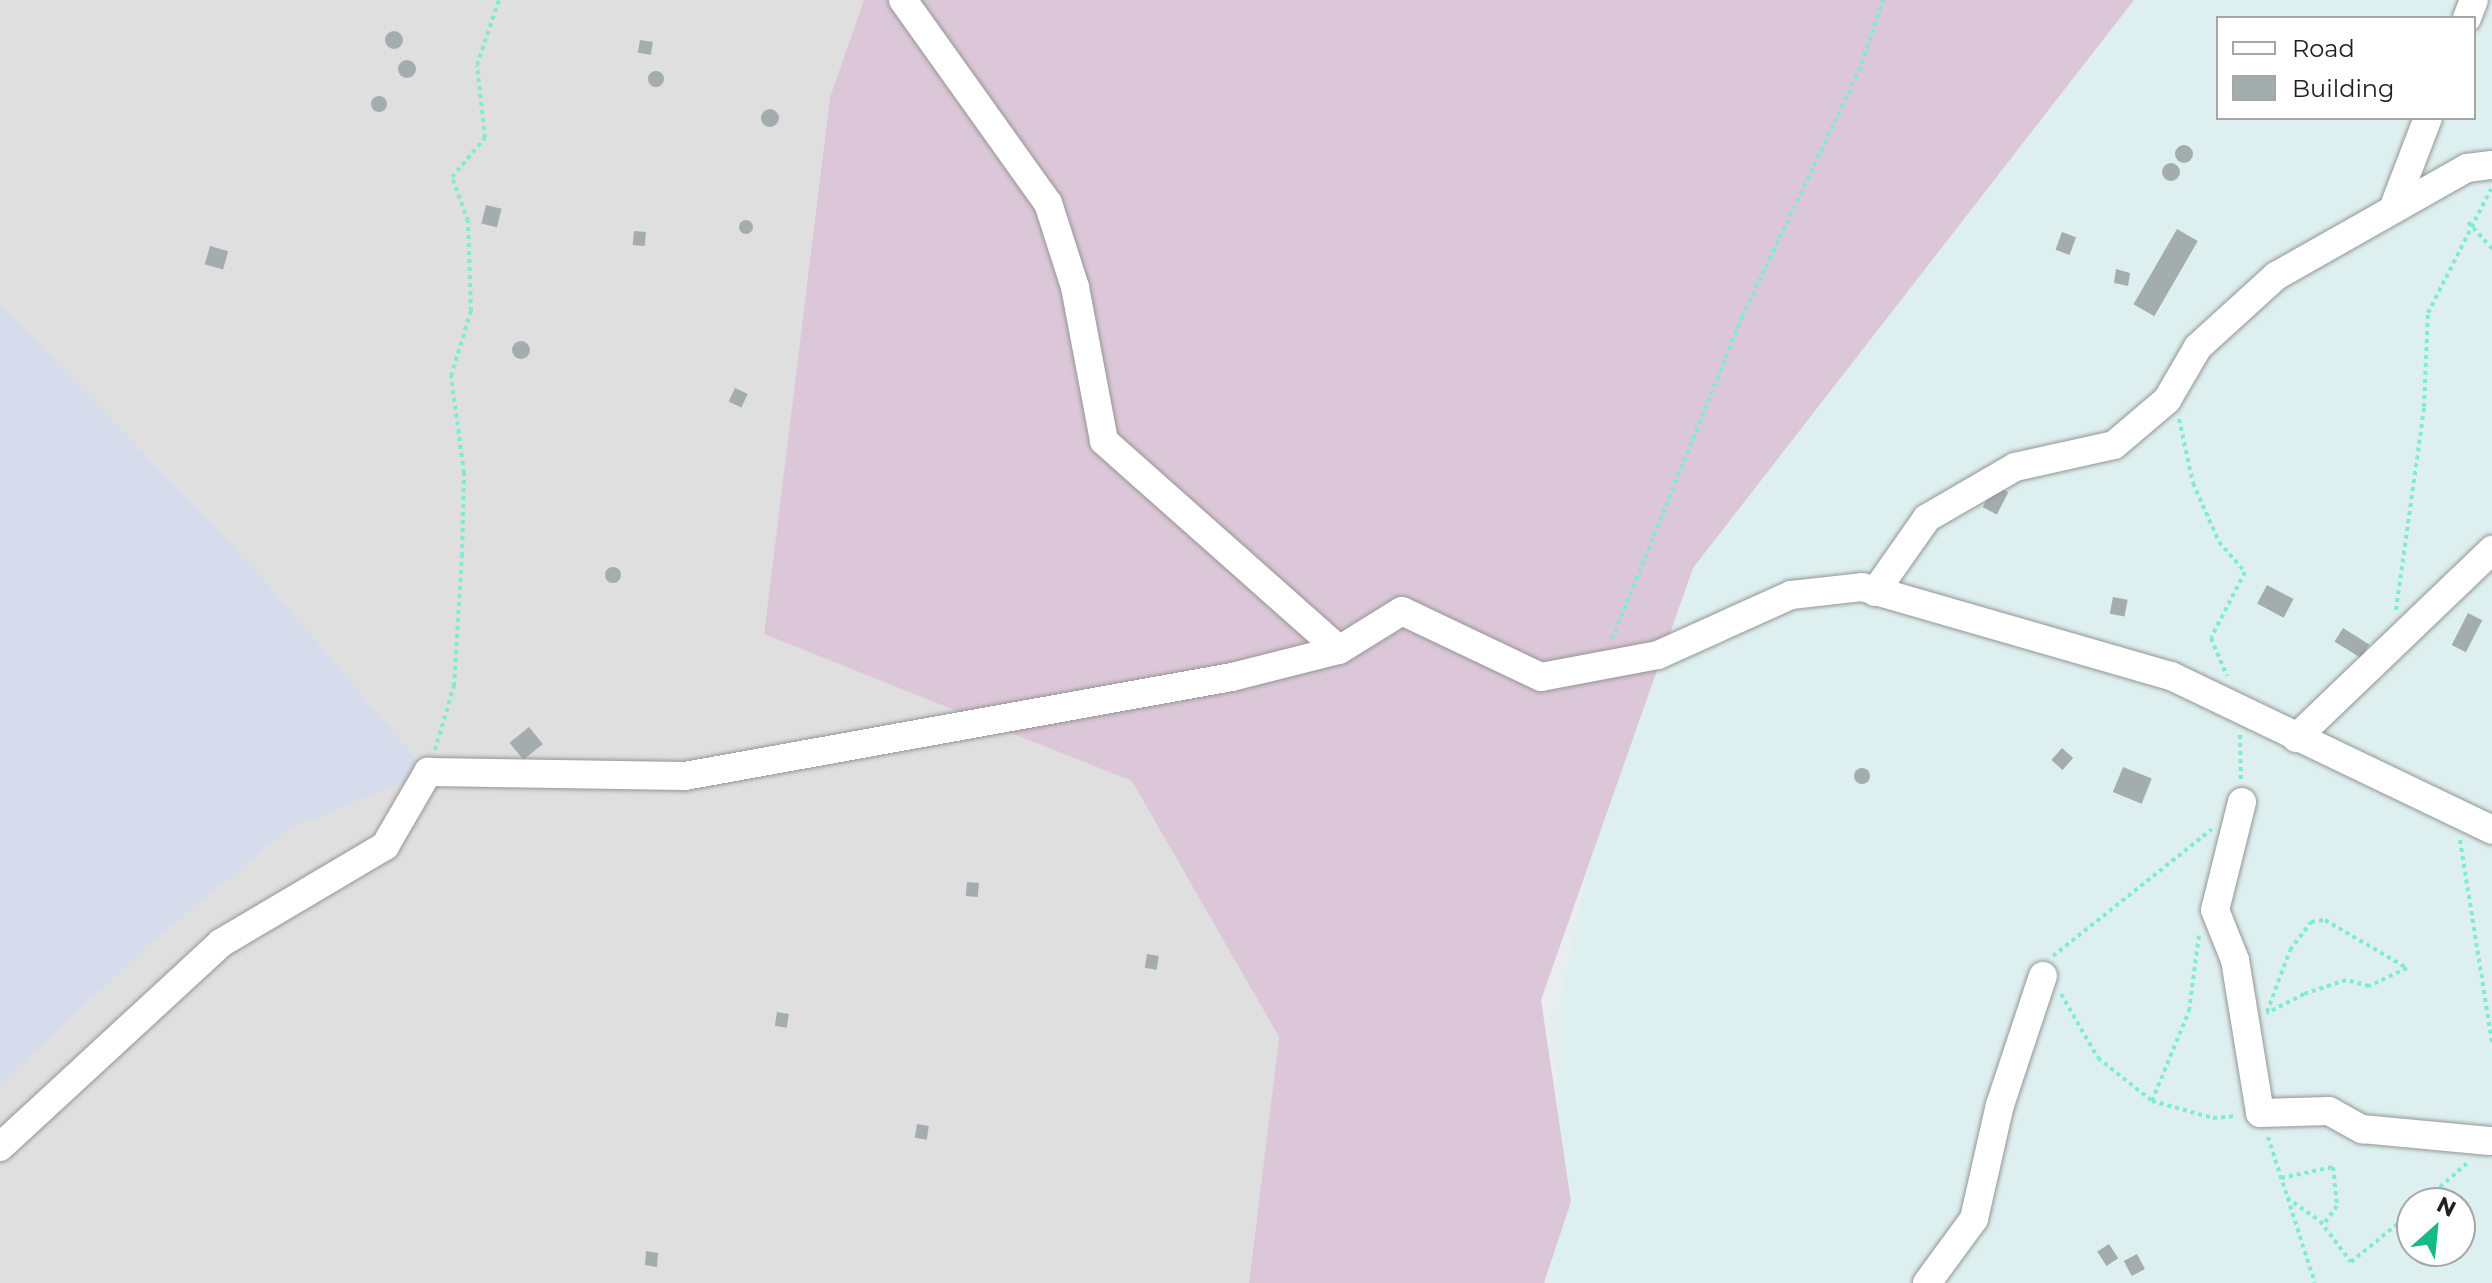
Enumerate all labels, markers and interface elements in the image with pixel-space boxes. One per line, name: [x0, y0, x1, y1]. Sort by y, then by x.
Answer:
legend: [2216, 16, 2476, 120]
text: Road: [2292, 34, 2355, 63]
text: Building: [2292, 74, 2395, 103]
north arrow: [2396, 1187, 2476, 1267]
text: N: [2432, 1191, 2460, 1223]

